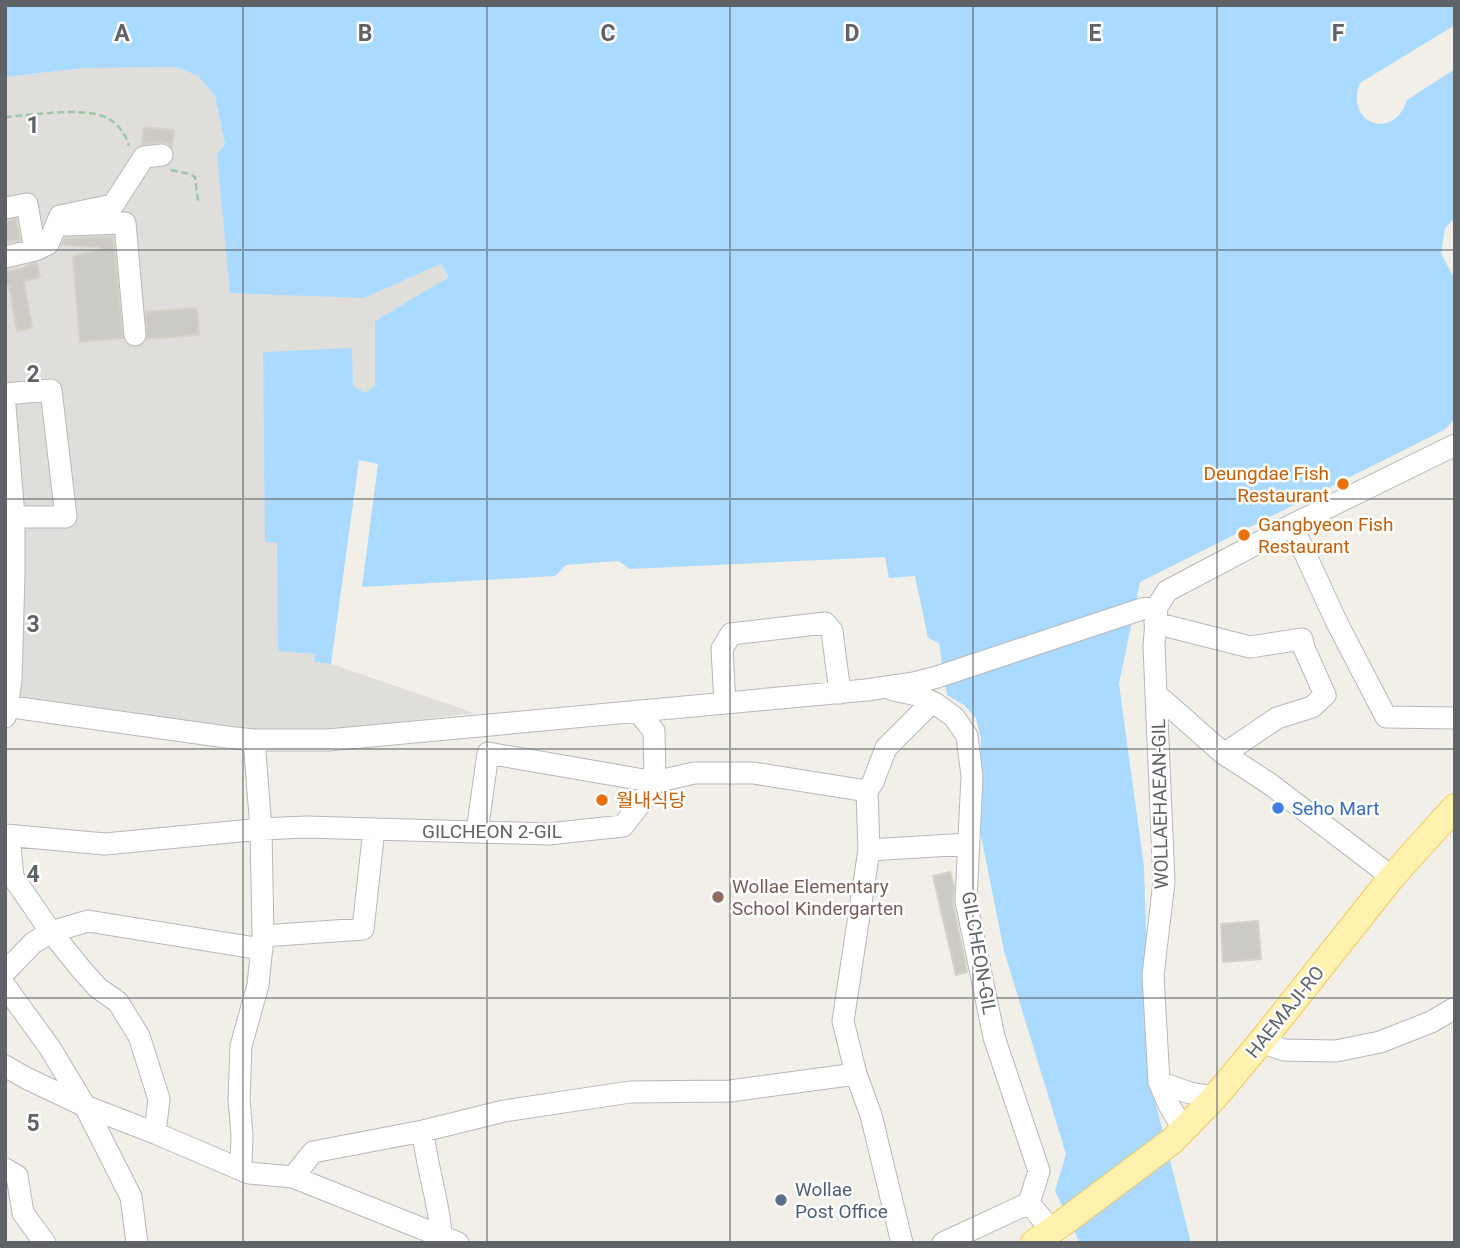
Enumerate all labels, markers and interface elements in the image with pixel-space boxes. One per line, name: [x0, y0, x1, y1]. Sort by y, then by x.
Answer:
text: A: [114, 20, 130, 47]
text: B: [358, 20, 372, 47]
text: C: [600, 20, 616, 47]
text: D: [845, 20, 859, 47]
text: E: [1089, 20, 1102, 47]
text: F: [1332, 20, 1345, 47]
text: 1: [26, 112, 40, 139]
text: 2: [26, 361, 40, 388]
place label: Deungdae Fish Restaurant: [1204, 462, 1329, 507]
marker: Deungdae Fish Restaurant: [1335, 476, 1351, 492]
place label: Gangbyeon Fish Restaurant: [1258, 513, 1393, 558]
marker: Gangbyeon Fish Restaurant: [1236, 527, 1252, 543]
text: 3: [26, 611, 40, 638]
street label: WOLLAEHAEAN-GIL: [1147, 719, 1173, 889]
place label: 월내식당: [616, 789, 686, 812]
marker: 월내식당: [594, 792, 610, 808]
place label: Seho Mart: [1292, 797, 1379, 820]
marker: Seho Mart: [1270, 800, 1286, 816]
street label: GILCHEON 2-GIL: [422, 820, 562, 843]
text: 4: [26, 861, 40, 888]
place label: Wollae Elementary School Kindergarten: [732, 875, 903, 920]
marker: Wollae Elementary School Kindergarten: [710, 889, 726, 905]
street label: GILCHEON-GIL: [957, 890, 1001, 1016]
street label: HAEMAJI-RO: [1241, 961, 1329, 1063]
text: 5: [26, 1110, 40, 1137]
place label: Wollae Post Office: [795, 1178, 888, 1223]
marker: Wollae Post Office: [773, 1192, 789, 1208]

